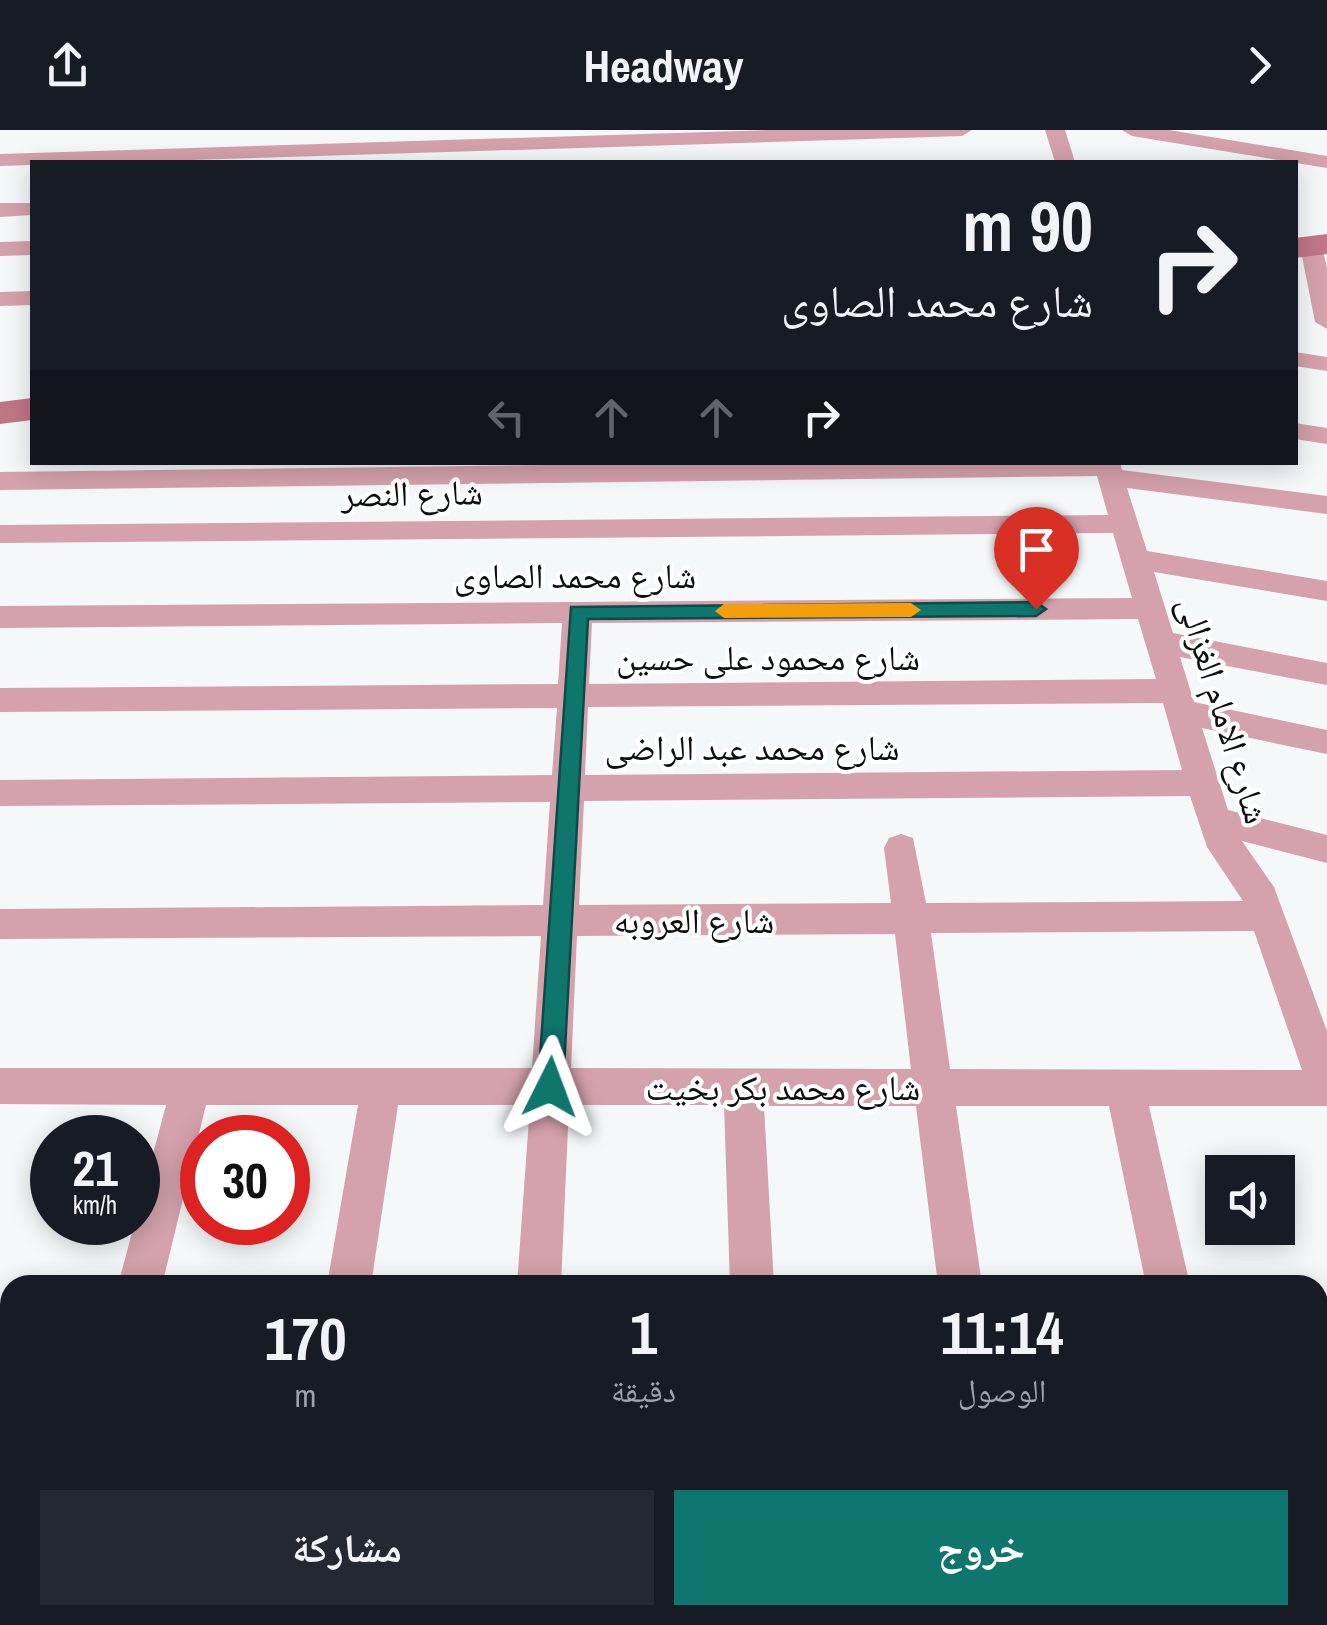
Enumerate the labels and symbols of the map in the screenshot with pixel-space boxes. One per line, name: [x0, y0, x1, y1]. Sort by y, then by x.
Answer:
street label: شارع النصر: [340, 468, 483, 518]
pin: [994, 507, 1079, 610]
street label: شارع محمد الصاوى: [454, 552, 696, 599]
street label: شارع الامام الغزالى: [1167, 591, 1281, 829]
street label: شارع محمود على حسين: [616, 634, 920, 681]
street label: شارع محمد عبد الراضى: [604, 724, 900, 771]
street label: شارع العروبه: [614, 897, 774, 944]
position arrow: [498, 1035, 602, 1139]
street label: شارع محمد بكر بخيت: [646, 1064, 920, 1111]
speed limit sign: 30: [180, 1115, 310, 1245]

